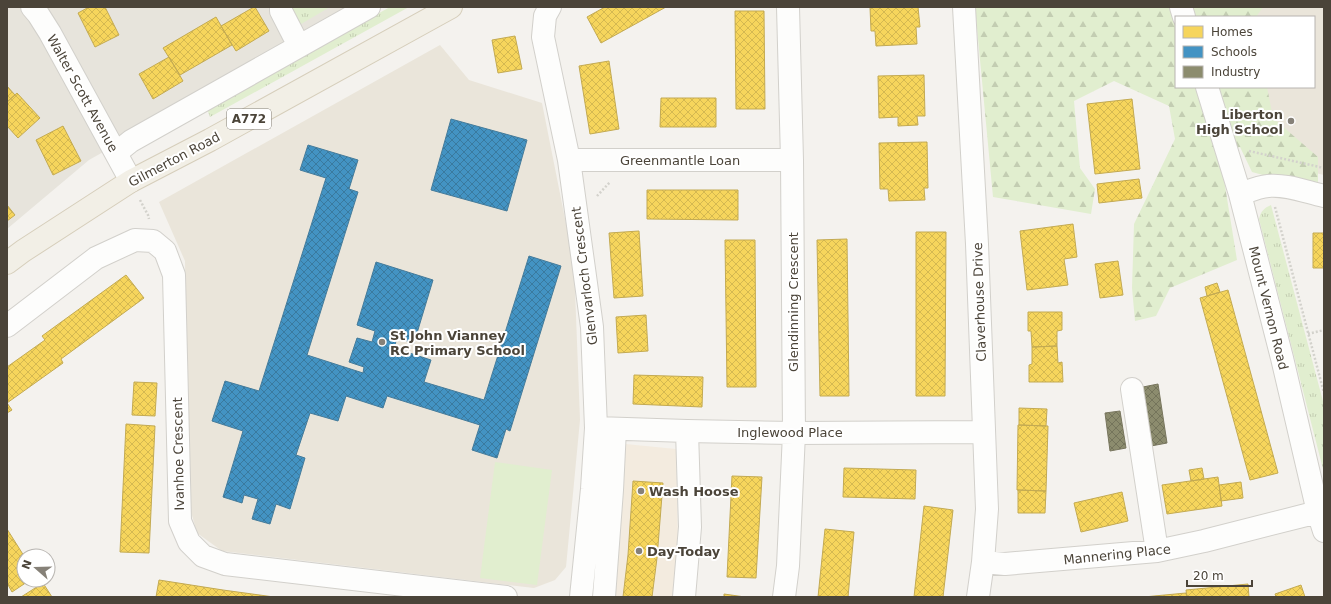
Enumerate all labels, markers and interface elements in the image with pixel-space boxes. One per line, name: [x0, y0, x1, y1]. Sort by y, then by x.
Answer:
legend: [1175, 16, 1315, 88]
text: Homes: [1211, 25, 1253, 39]
street label: Walter Scott Avenue: [44, 32, 121, 155]
text: Schools: [1211, 45, 1257, 59]
text: Industry: [1211, 65, 1260, 79]
place label: Liberton High School: [1196, 107, 1283, 137]
road number: A772: [227, 109, 271, 129]
marker: Liberton High School: [1286, 116, 1296, 126]
street label: Gilmerton Road: [126, 129, 223, 190]
street label: Greenmantle Loan: [620, 153, 740, 168]
street label: Glenvarloch Crescent: [569, 206, 600, 346]
street label: Glendinning Crescent: [786, 232, 801, 372]
street label: Claverhouse Drive: [970, 242, 989, 362]
street label: Mount Vernon Road: [1246, 245, 1291, 372]
place label: St John Vianney RC Primary School: [390, 328, 525, 358]
marker: St John Vianney RC Primary School: [377, 337, 387, 347]
street label: Ivanhoe Crescent: [170, 397, 187, 511]
street label: Inglewood Place: [737, 425, 843, 440]
place label: Wash Hoose: [649, 484, 739, 499]
marker: Wash Hoose: [636, 486, 646, 496]
street label: Mannering Place: [1063, 541, 1171, 568]
place label: Day-Today: [647, 544, 721, 559]
marker: Day-Today: [634, 546, 644, 556]
north arrow: [16, 548, 56, 588]
text: N: [19, 558, 35, 571]
scale bar: [1187, 562, 1252, 588]
text: 20 m: [1193, 569, 1224, 583]

